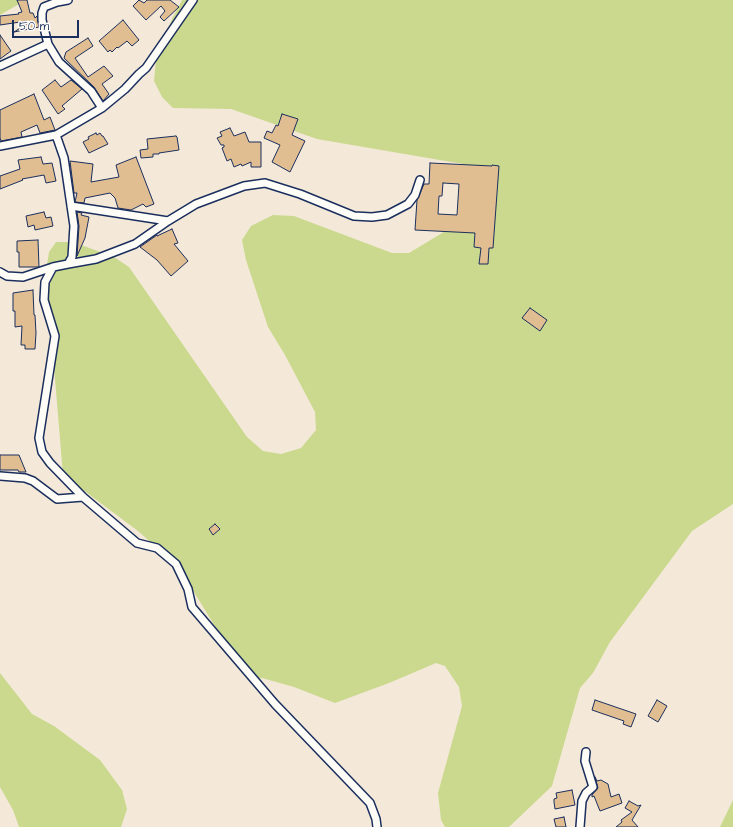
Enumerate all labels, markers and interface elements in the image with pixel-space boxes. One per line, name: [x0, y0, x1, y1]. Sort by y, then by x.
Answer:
scale bar: [14, 12, 81, 38]
text: 50 m: [19, 18, 49, 35]

